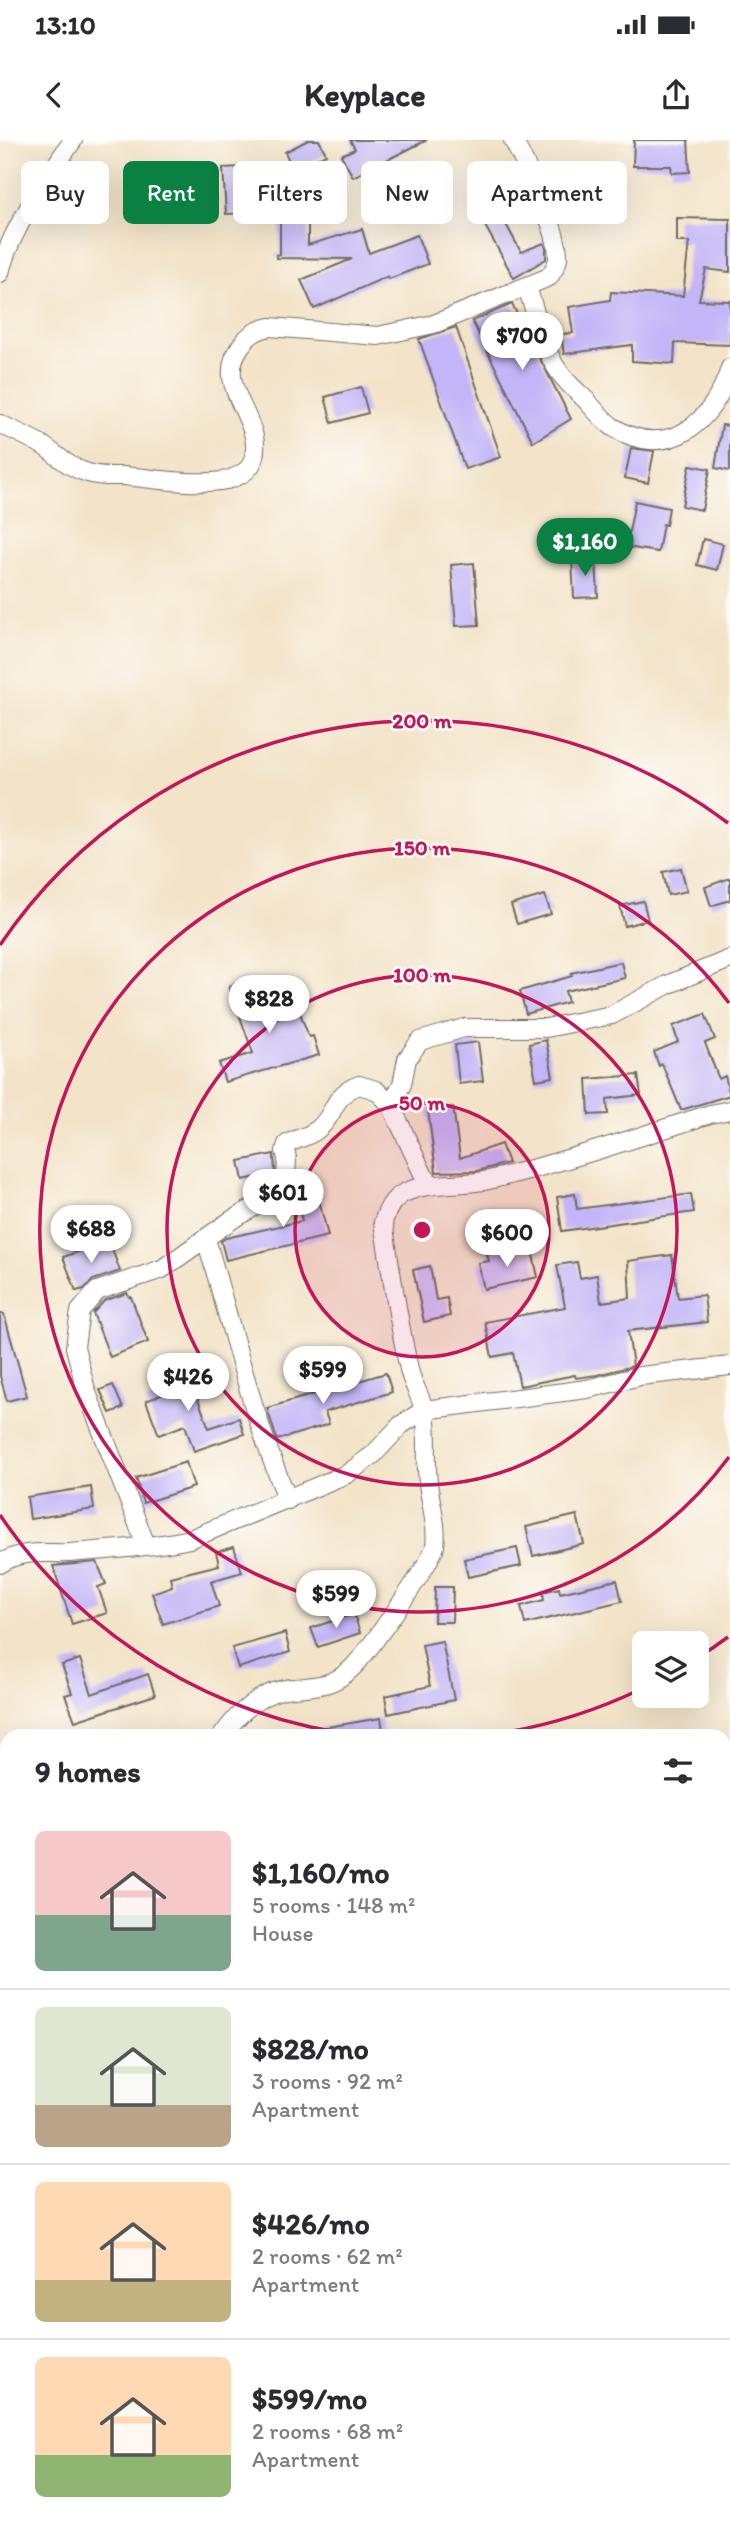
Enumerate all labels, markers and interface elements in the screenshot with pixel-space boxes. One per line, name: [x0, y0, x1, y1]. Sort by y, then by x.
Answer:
text: 13:10: [35, 9, 96, 41]
icon: back: [35, 76, 73, 114]
text: Keyplace: [304, 76, 426, 114]
icon: share: [657, 76, 695, 114]
chip: Buy: [21, 161, 109, 224]
chip: Rent: [123, 161, 219, 224]
chip: Filters: [233, 161, 347, 224]
chip: New: [361, 161, 453, 224]
chip: Apartment: [467, 161, 627, 224]
pin: $700: [481, 313, 563, 372]
text: $700: [496, 321, 548, 349]
pin: $1,160: [528, 518, 642, 578]
text: $1,160: [553, 527, 617, 555]
text: 200 m: [392, 708, 452, 733]
text: 150 m: [394, 835, 450, 860]
text: 100 m: [393, 962, 451, 987]
pin: $828: [228, 976, 310, 1035]
text: $828: [245, 984, 293, 1012]
text: 50 m: [399, 1090, 446, 1115]
pin: $601: [242, 1170, 324, 1229]
text: $601: [259, 1178, 307, 1206]
pin: $688: [50, 1206, 132, 1265]
pin: $600: [466, 1210, 548, 1269]
text: $688: [66, 1214, 116, 1242]
centre of rings: [410, 1218, 434, 1242]
text: $600: [481, 1218, 533, 1246]
pin: $599: [282, 1346, 364, 1406]
pin: $426: [147, 1354, 229, 1413]
text: $599: [299, 1355, 347, 1383]
text: $426: [163, 1362, 213, 1390]
pin: $599: [295, 1570, 377, 1630]
text: $599: [312, 1579, 360, 1607]
map controls: [632, 1631, 709, 1708]
button: layers: [632, 1631, 709, 1708]
icon: filters: [659, 1752, 697, 1790]
text: 9 homes: [35, 1753, 141, 1790]
text: $1,160/mo: [252, 1854, 390, 1891]
icon: home: [91, 1859, 175, 1943]
text: 5 rooms · 148 m²: [252, 1891, 415, 1919]
text: House: [252, 1919, 314, 1947]
text: $828/mo: [252, 2030, 369, 2067]
icon: home: [91, 2035, 175, 2119]
text: 3 rooms · 92 m²: [252, 2067, 403, 2095]
text: Apartment: [252, 2095, 359, 2123]
text: $426/mo: [252, 2205, 370, 2242]
icon: home: [91, 2210, 175, 2294]
text: 2 rooms · 62 m²: [252, 2242, 403, 2270]
text: Apartment: [252, 2270, 359, 2298]
text: $599/mo: [252, 2380, 367, 2417]
icon: home: [91, 2385, 175, 2469]
text: 2 rooms · 68 m²: [252, 2417, 403, 2445]
text: Apartment: [252, 2445, 359, 2473]

